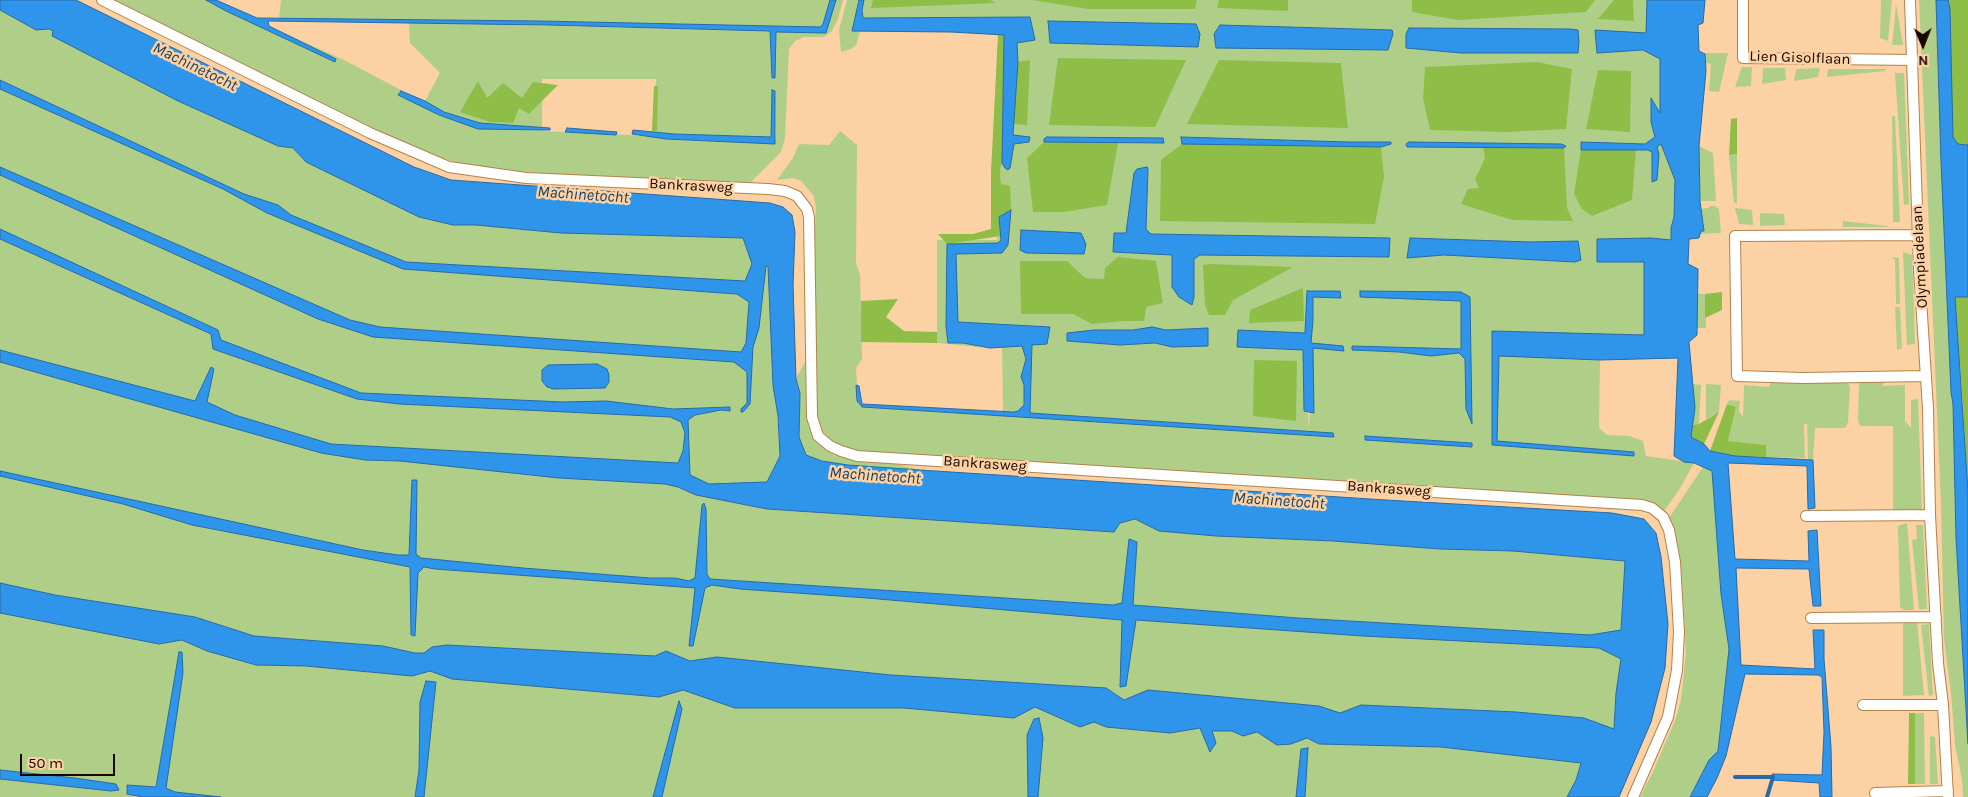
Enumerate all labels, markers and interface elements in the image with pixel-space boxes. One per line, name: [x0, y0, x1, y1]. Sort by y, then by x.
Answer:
north arrow: [1898, 20, 1948, 70]
water label: Machinetocht: [150, 38, 240, 96]
street label: Lien Gisolflaan: [1749, 47, 1851, 69]
text: N: [1918, 52, 1928, 69]
street label: Bankrasweg: [649, 175, 733, 197]
water label: Machinetocht: [537, 182, 629, 208]
street label: Olympiadelaan: [1908, 205, 1932, 309]
street label: Bankrasweg: [943, 452, 1027, 476]
water label: Machinetocht: [829, 463, 921, 489]
street label: Bankrasweg: [1347, 477, 1431, 501]
water label: Machinetocht: [1233, 488, 1325, 514]
scale bar: [22, 744, 118, 776]
text: 50 m: [28, 754, 63, 772]

